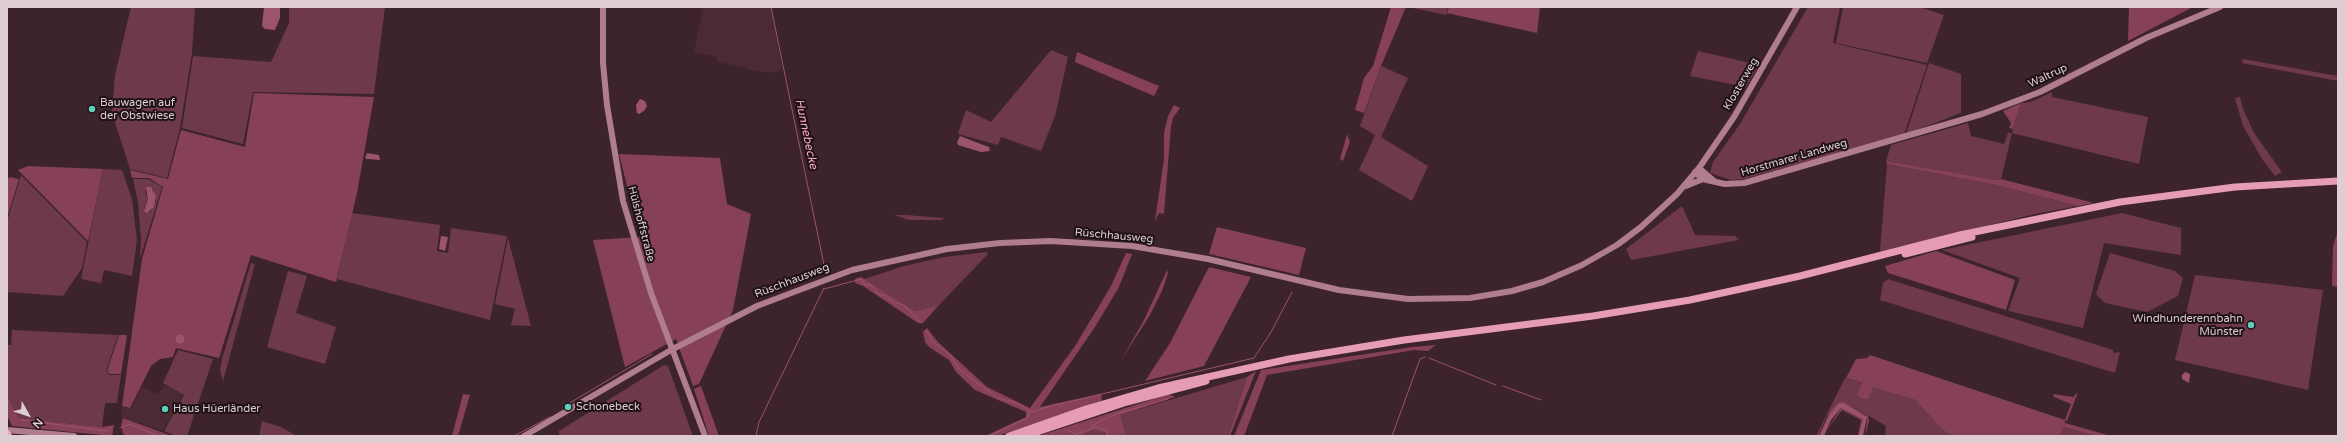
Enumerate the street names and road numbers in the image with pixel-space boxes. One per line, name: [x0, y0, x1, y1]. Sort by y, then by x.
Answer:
street label: Klosterweg: [1721, 55, 1761, 113]
street label: Waltrup: [2026, 61, 2070, 91]
street label: Horstmarer Landweg: [1739, 136, 1849, 180]
street label: Hülshoffstraße: [625, 185, 657, 263]
street label: Rüschhausweg: [1074, 226, 1154, 246]
street label: Rüschhausweg: [753, 261, 831, 301]

